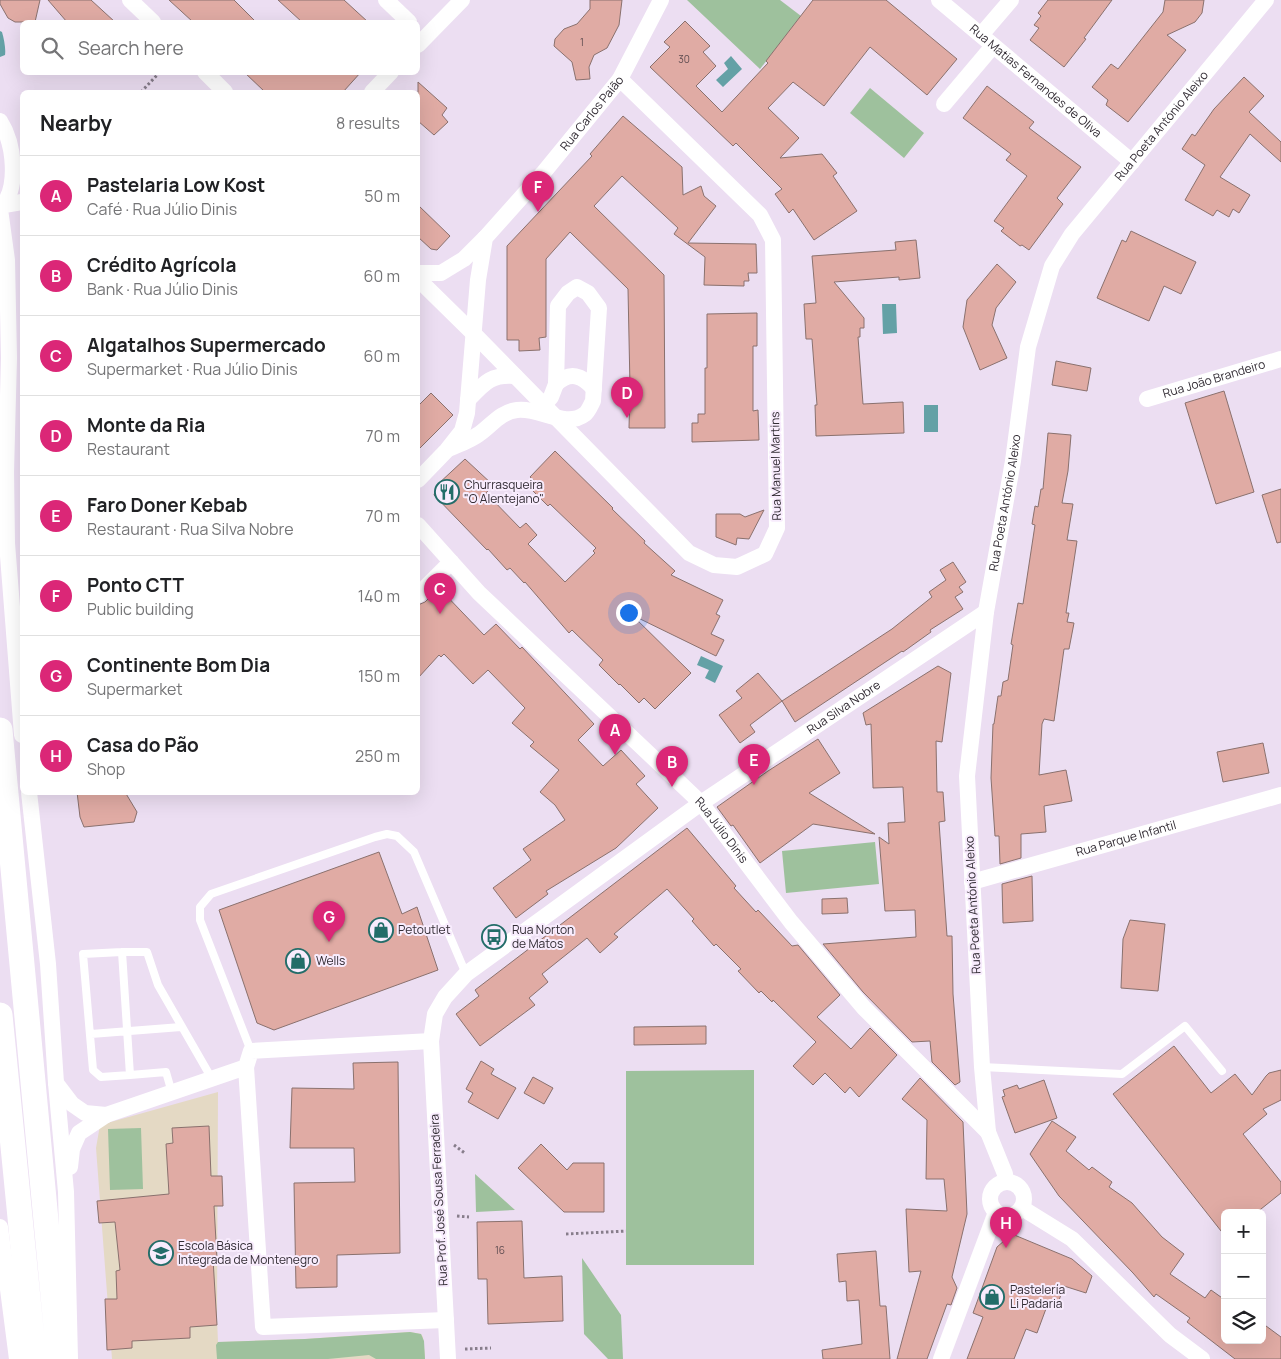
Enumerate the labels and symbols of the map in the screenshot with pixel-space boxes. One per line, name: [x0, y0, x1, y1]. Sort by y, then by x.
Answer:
street label: Rua Matias Fernandes de Oliva: [966, 20, 1106, 141]
house number: 1: [580, 35, 584, 49]
house number: 30: [678, 52, 690, 66]
street label: Rua Poeta António Aleixo: [1110, 67, 1212, 184]
street label: Rua Carlos Paião: [556, 72, 627, 154]
pin: F: [522, 171, 554, 212]
street label: Rua João Brandeiro: [1161, 355, 1267, 402]
pin: D: [611, 377, 643, 418]
street label: Rua Manuel Martins: [766, 411, 785, 521]
street label: Rua Poeta António Aleixo: [984, 433, 1024, 572]
place label: Churrasqueira "O Alentejano": [464, 476, 544, 507]
restaurant icon: Churrasqueira "O Alentejano": [434, 479, 460, 505]
pin: C: [424, 573, 456, 614]
your location: [616, 600, 642, 626]
street label: Rua Silva Nobre: [803, 676, 884, 738]
pin: A: [599, 714, 631, 755]
pin: E: [738, 744, 770, 785]
pin: B: [656, 746, 688, 787]
street label: Rua Júlio Dinis: [692, 793, 752, 866]
street label: Rua Parque Infantil: [1074, 816, 1178, 860]
street label: Rua Poeta António Aleixo: [960, 836, 985, 974]
pin: G: [313, 901, 345, 942]
shop icon: Petoutlet: [368, 917, 394, 943]
place label: Petoutlet: [398, 921, 451, 938]
place label: Rua Norton de Matos: [512, 921, 574, 952]
bus stop icon: Rua Norton de Matos: [481, 924, 507, 950]
shop icon: Wells: [285, 948, 311, 974]
place label: Wells: [316, 952, 345, 969]
street label: Rua Prof. José Sousa Ferradeira: [426, 1114, 451, 1287]
pin: H: [990, 1207, 1022, 1248]
place label: Escola Básica Integrada de Montenegro: [178, 1237, 318, 1268]
school or university icon: Escola Básica Integrada de Montenegro: [148, 1240, 174, 1266]
house number: 16: [495, 1243, 505, 1257]
place label: Pastelería Li Padaria: [1010, 1281, 1065, 1312]
shop icon: Pastelería Li Padaria: [979, 1284, 1005, 1310]

